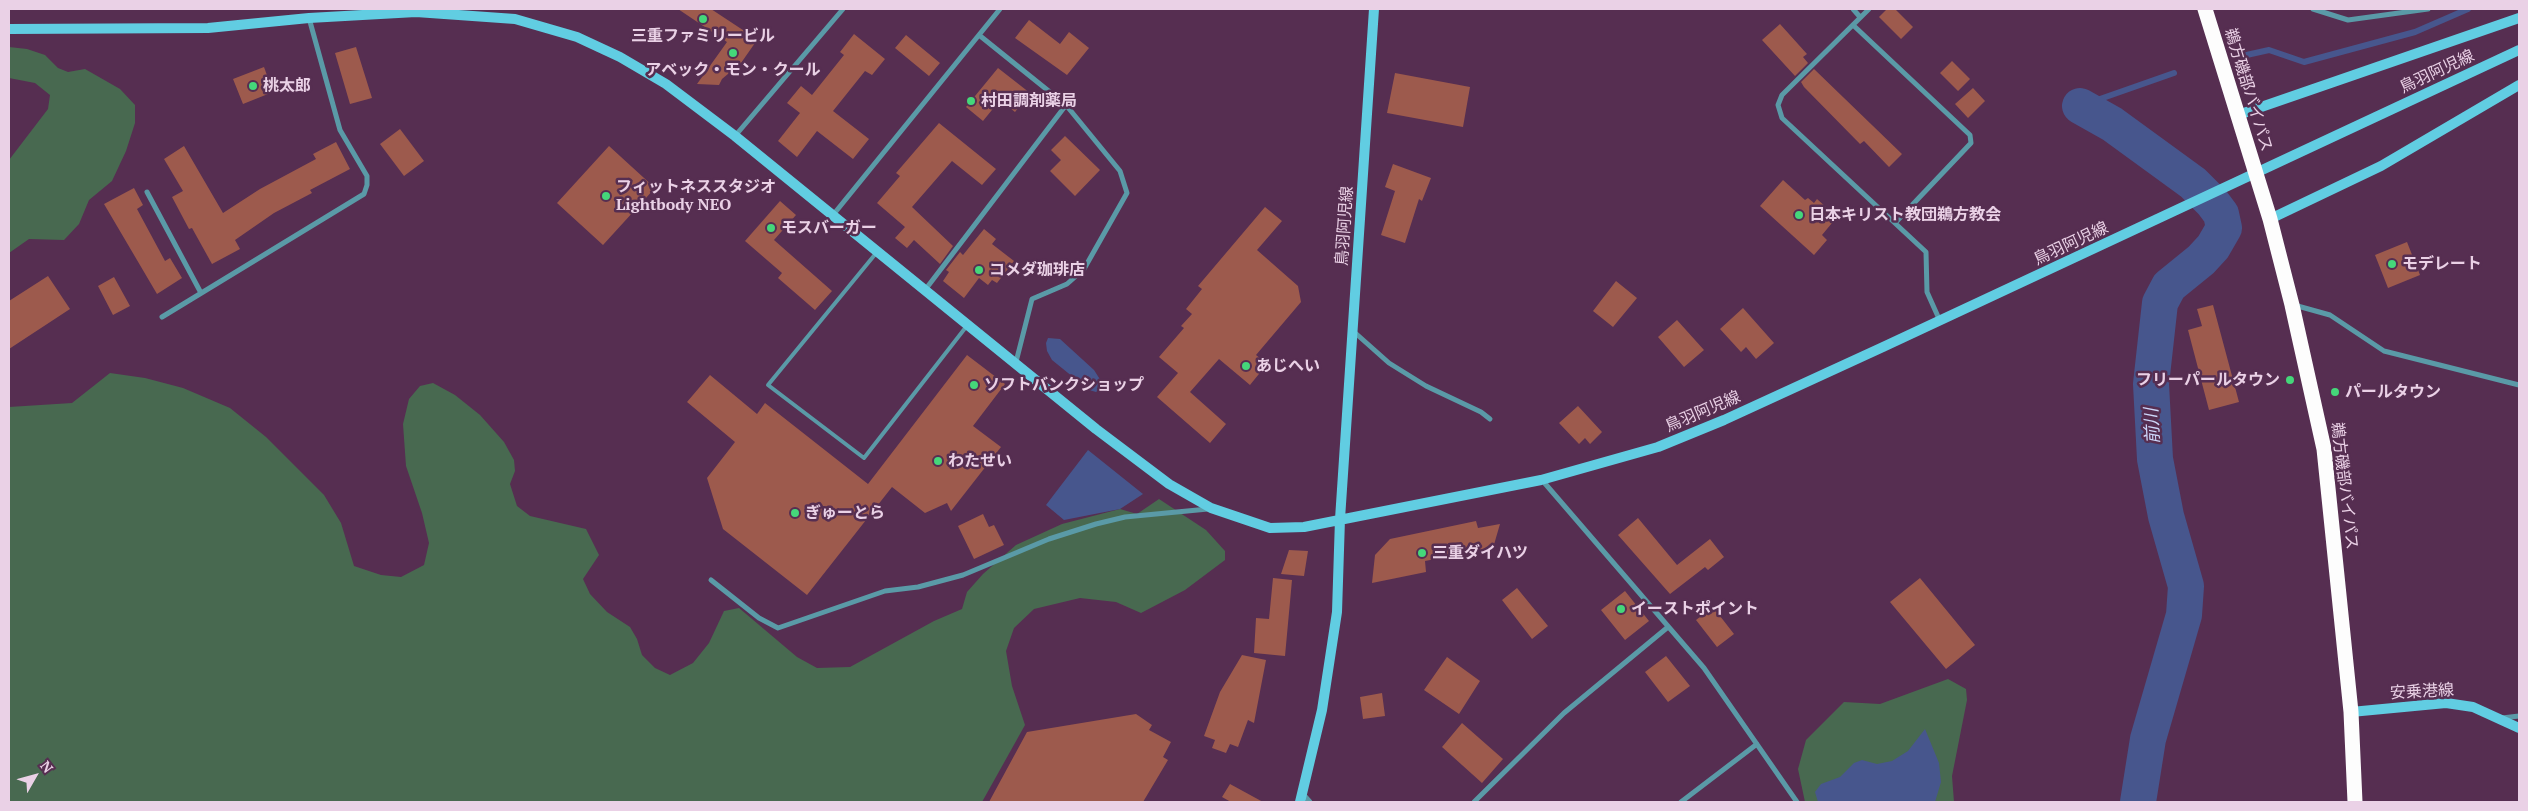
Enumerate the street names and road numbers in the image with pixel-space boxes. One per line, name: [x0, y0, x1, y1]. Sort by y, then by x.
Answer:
street label: 鵜方磯部バイパス: [2220, 26, 2276, 154]
street label: 鳥羽阿児線: [2397, 46, 2477, 98]
street label: 鳥羽阿児線: [1333, 185, 1357, 267]
street label: 鳥羽阿児線: [2031, 218, 2111, 270]
street label: 鳥羽阿児線: [1662, 388, 1744, 436]
street label: 鵜方磯部バイパス: [2327, 421, 2361, 551]
street label: 安乗港線: [2390, 681, 2454, 703]

